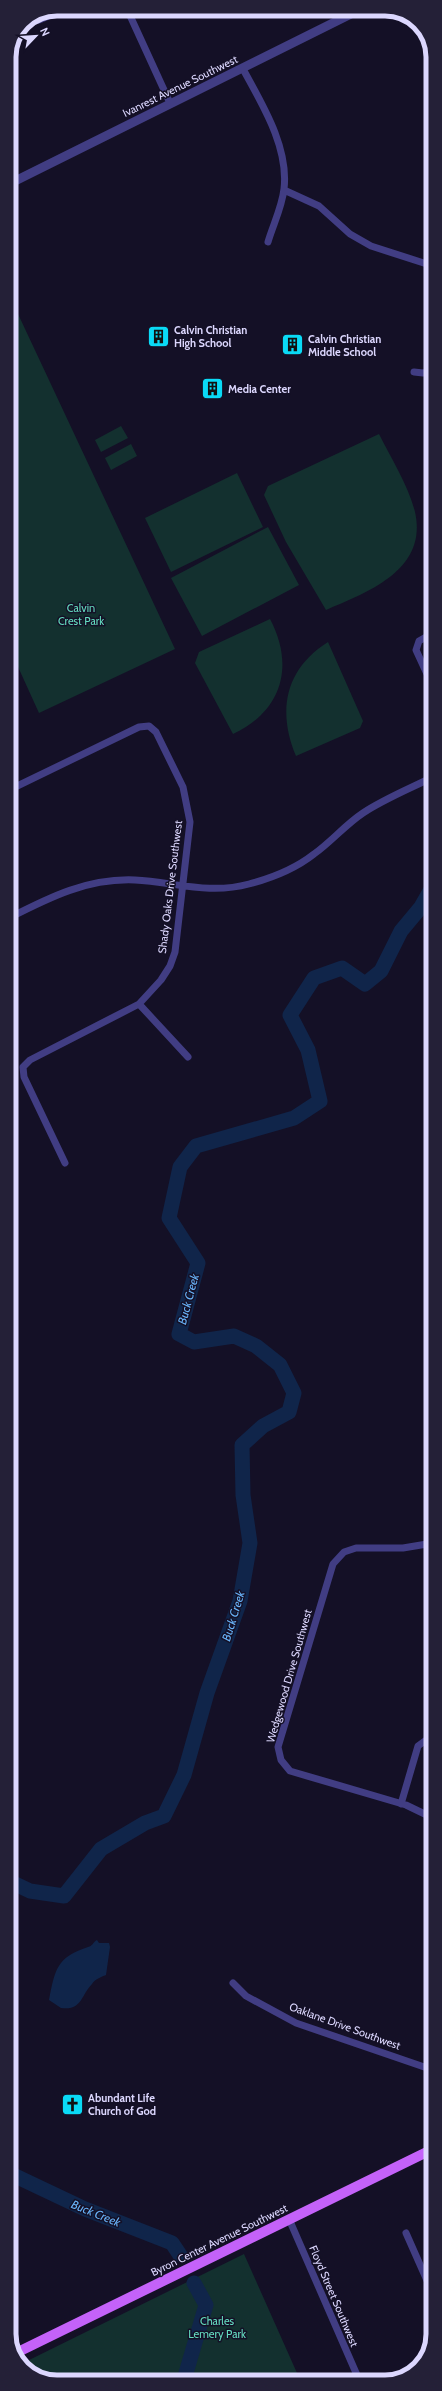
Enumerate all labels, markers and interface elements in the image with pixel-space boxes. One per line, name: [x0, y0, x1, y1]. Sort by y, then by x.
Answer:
north arrow: [16, 16, 56, 56]
text: N: [37, 25, 53, 38]
street label: Ivanrest Avenue Southwest: [120, 52, 240, 120]
building icon: Calvin Christian High School: [145, 323, 171, 349]
place label: Calvin Christian High School: [174, 323, 247, 350]
building icon: Calvin Christian Middle School: [279, 332, 305, 358]
place label: Calvin Christian Middle School: [308, 332, 381, 359]
building icon: Media Center: [199, 376, 225, 402]
place label: Media Center: [228, 382, 291, 396]
park label: Calvin Crest Park: [58, 601, 104, 628]
street label: Shady Oaks Drive Southwest: [155, 819, 185, 954]
water label: Buck Creek: [174, 1271, 202, 1326]
water label: Buck Creek: [218, 1588, 248, 1643]
street label: Wedgewood Drive Southwest: [263, 1607, 315, 1744]
street label: Oaklane Drive Southwest: [287, 1999, 403, 2053]
church icon: Abundant Life Church of God: [59, 2091, 85, 2117]
place label: Abundant Life Church of God: [88, 2091, 156, 2118]
water label: Buck Creek: [69, 2196, 124, 2230]
street label: Byron Center Avenue Southwest: [148, 2201, 290, 2279]
street label: Floyd Street Southwest: [306, 2243, 362, 2349]
park label: Charles Lemery Park: [188, 2314, 246, 2341]

